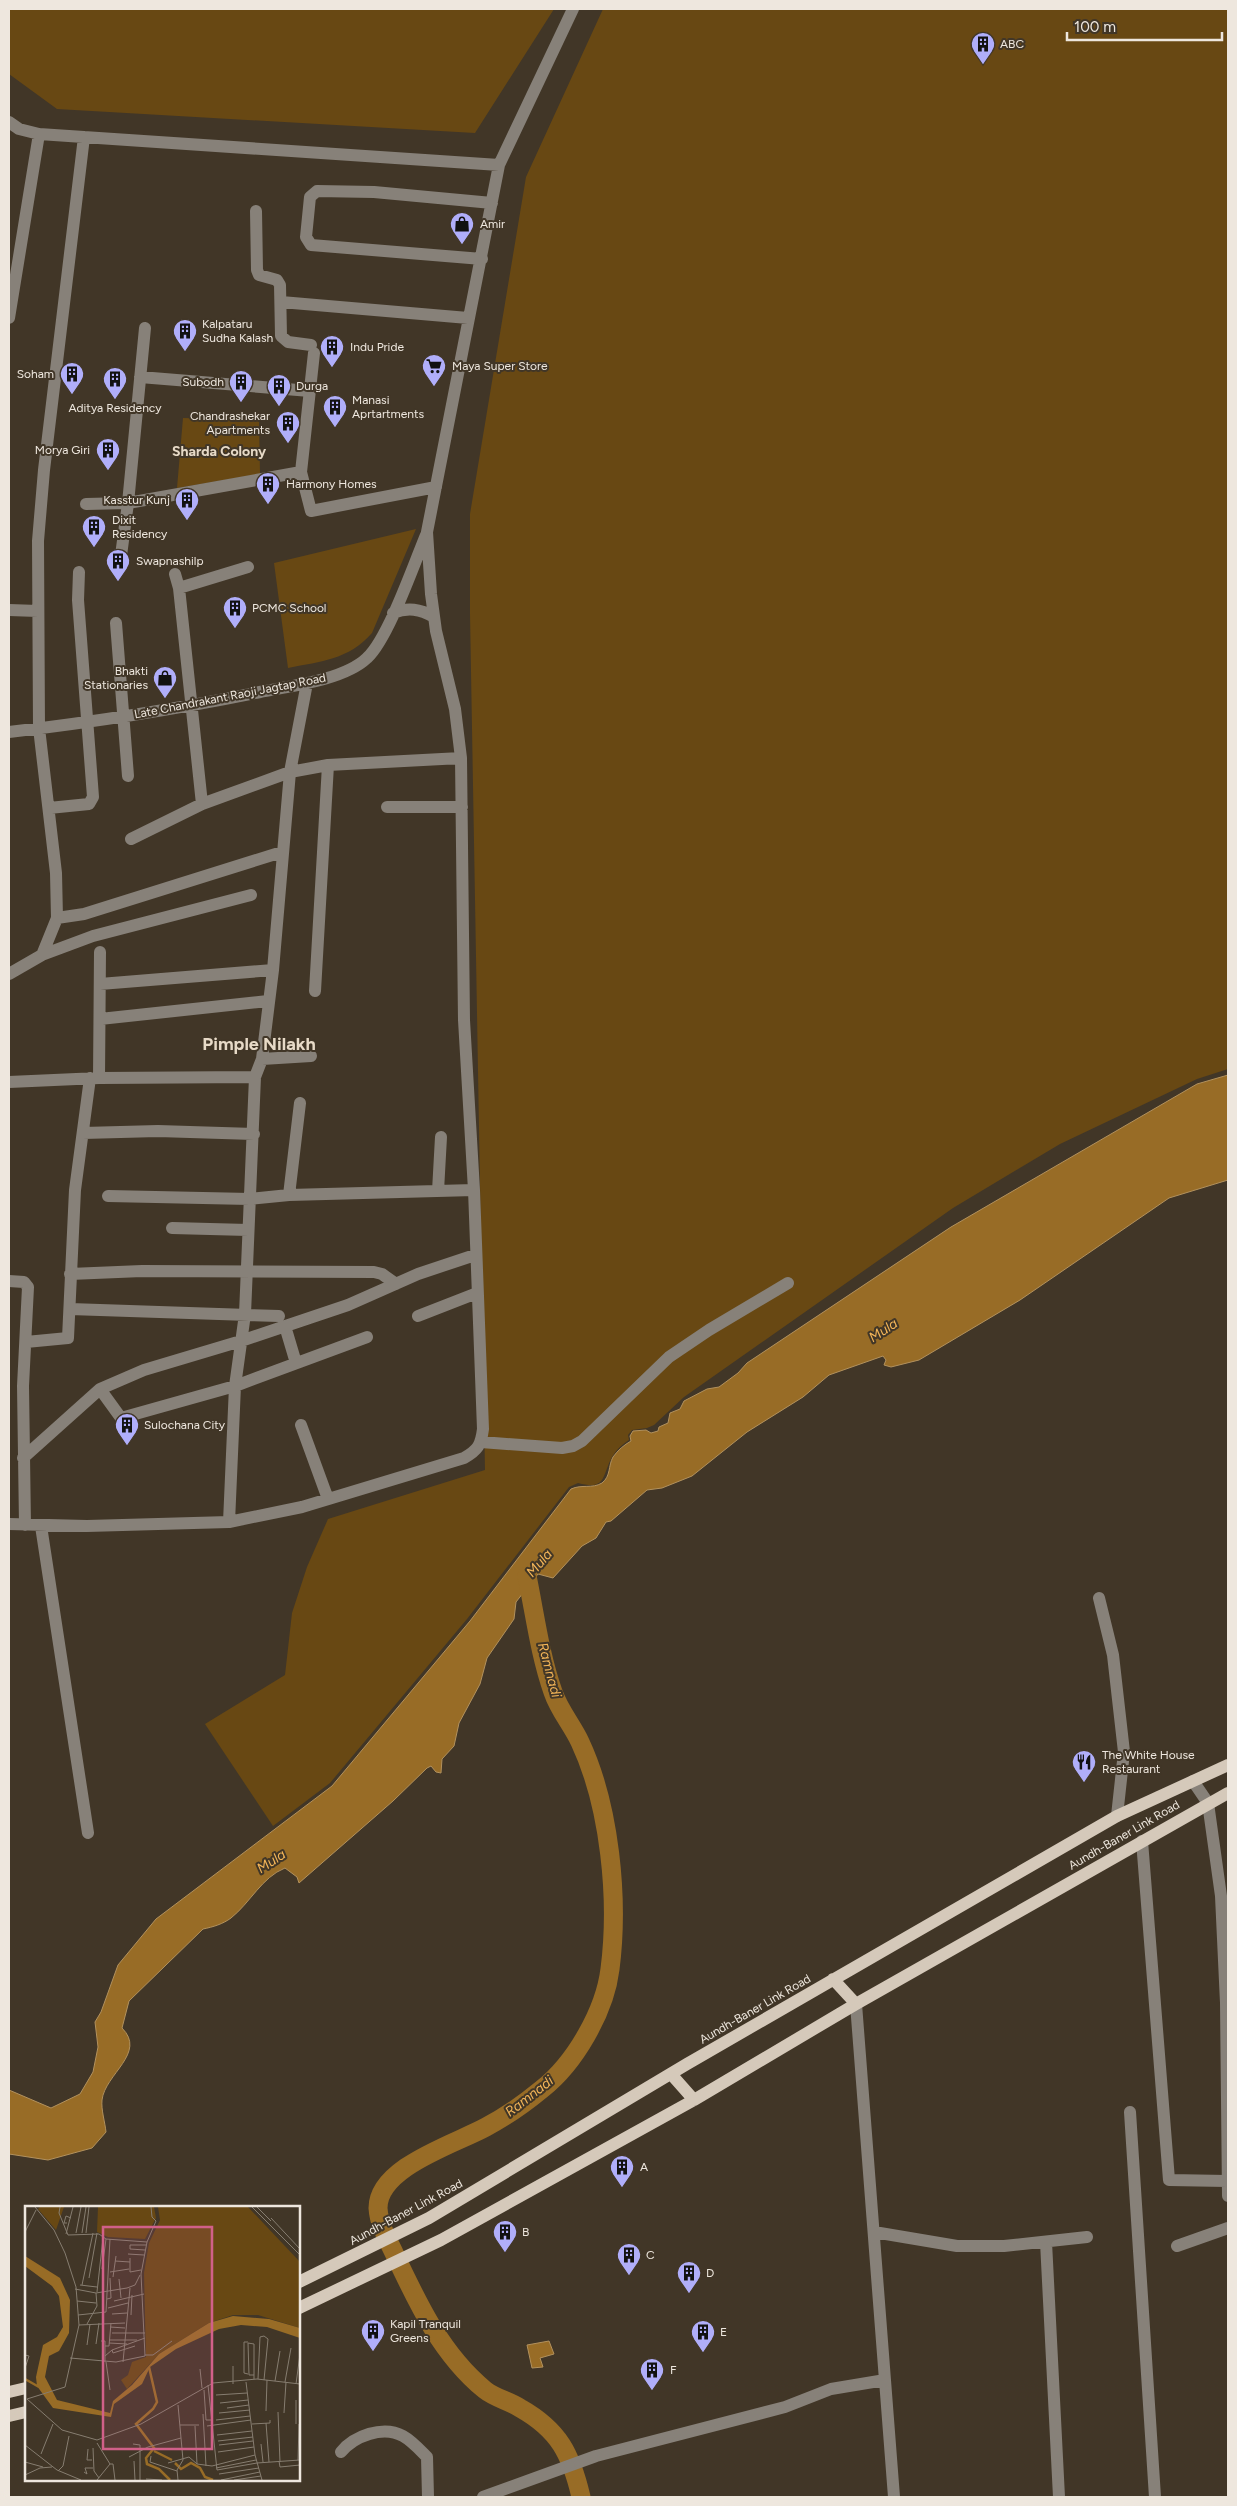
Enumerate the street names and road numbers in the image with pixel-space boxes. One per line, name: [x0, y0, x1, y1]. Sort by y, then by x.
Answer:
street label: Late Chandrakant Raoji Jagtap Road: [133, 671, 327, 721]
street label: Aundh-Baner Link Road: [1066, 1797, 1182, 1873]
street label: Aundh-Baner Link Road: [697, 1971, 813, 2047]
street label: Aundh-Baner Link Road: [347, 2176, 465, 2248]

